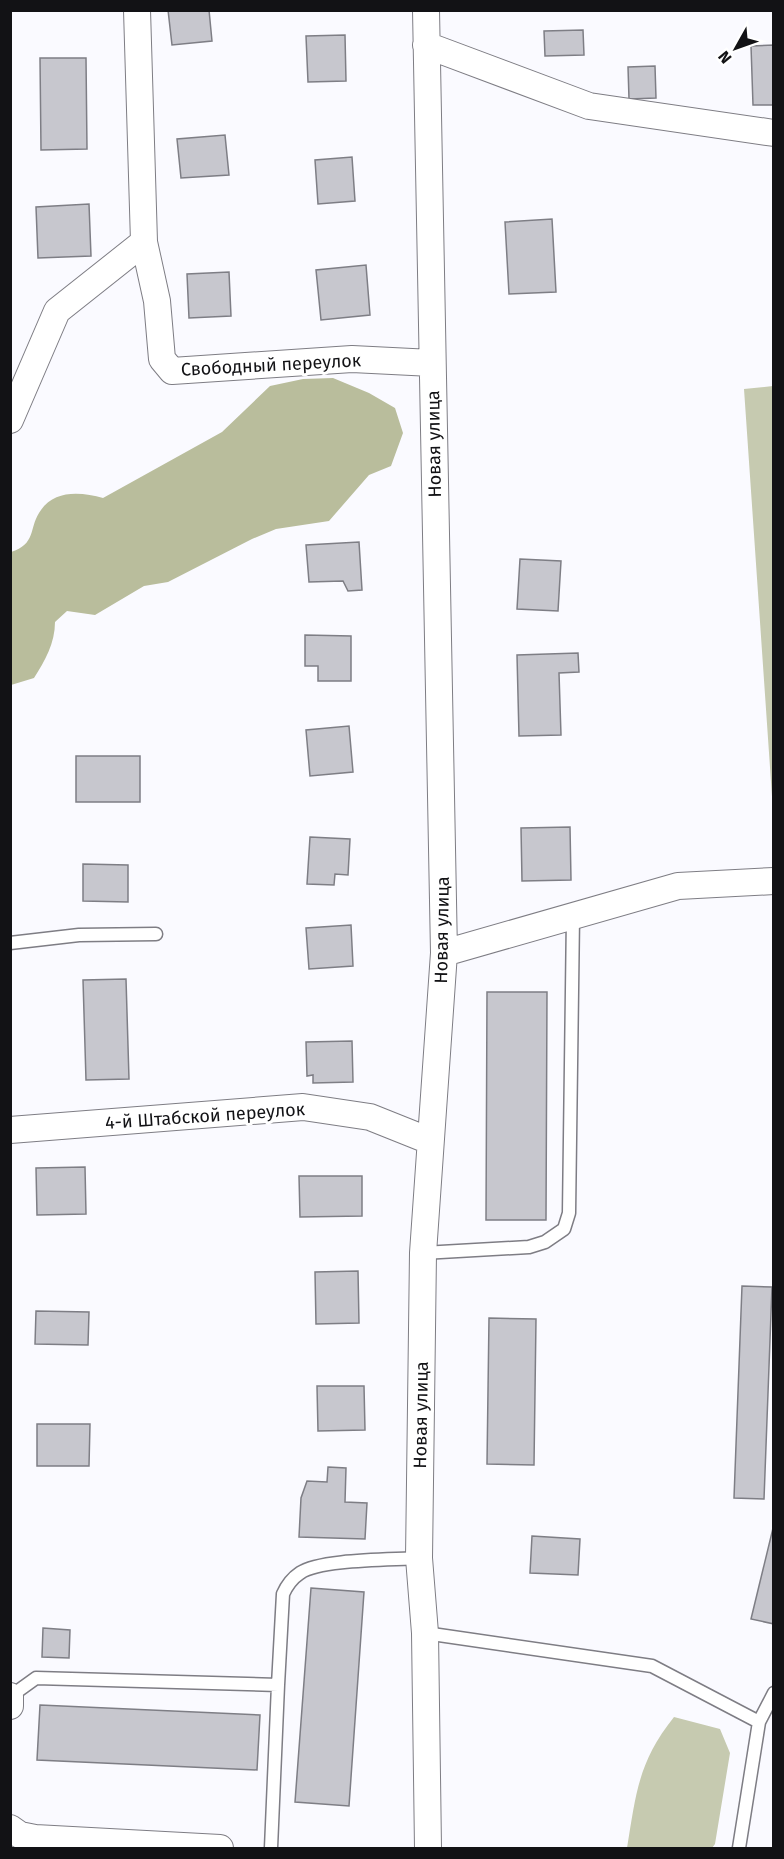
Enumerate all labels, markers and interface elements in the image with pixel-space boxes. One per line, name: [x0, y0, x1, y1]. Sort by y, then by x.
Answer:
north arrow: [706, 18, 766, 78]
text: N: [714, 47, 736, 67]
street label: Свободный переулок: [180, 349, 362, 381]
street label: Новая улица: [422, 390, 446, 498]
street label: Новая улица: [430, 876, 454, 984]
street label: 4-й Штабской переулок: [104, 1098, 306, 1134]
street label: Новая улица: [409, 1361, 433, 1469]

